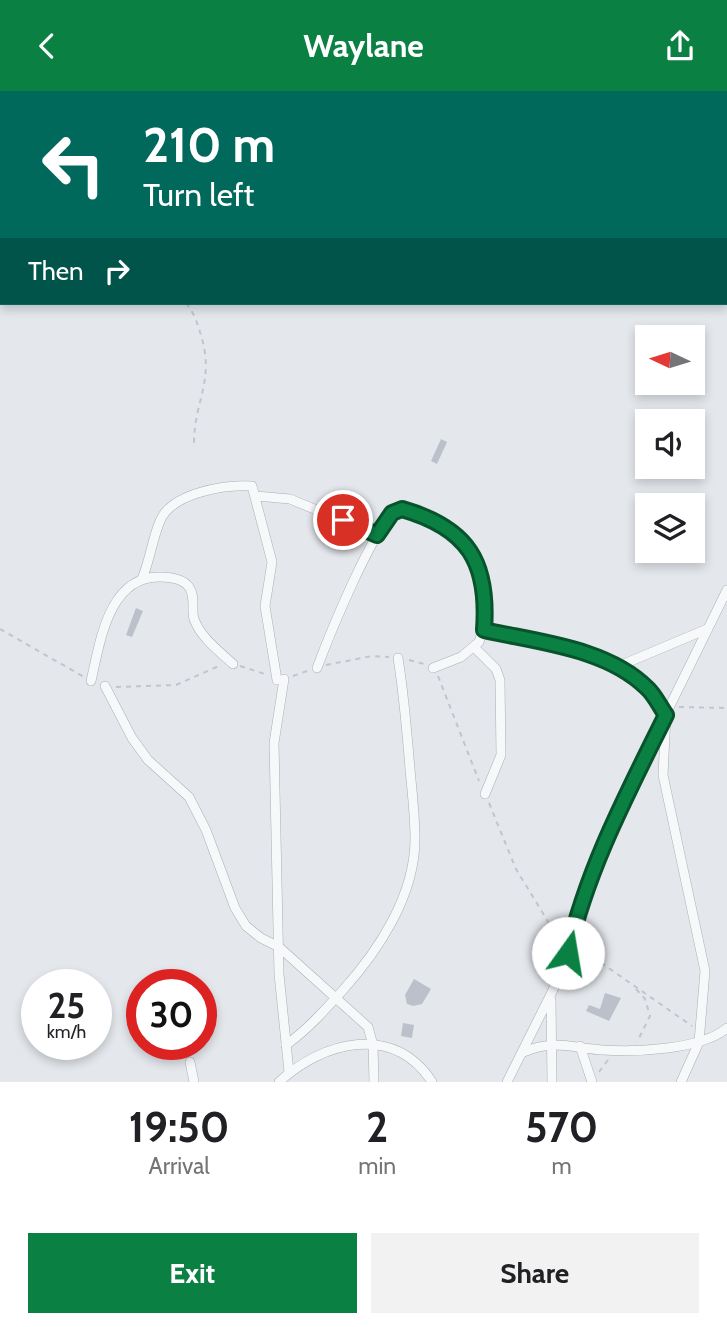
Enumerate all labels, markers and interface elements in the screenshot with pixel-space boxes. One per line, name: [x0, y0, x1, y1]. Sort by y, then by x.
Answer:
text: Waylane: [303, 26, 424, 65]
icon: back: [28, 27, 66, 65]
icon: share: [661, 27, 699, 65]
text: 210 m: [143, 115, 275, 174]
icon: left: [28, 119, 119, 210]
text: Turn left: [143, 175, 254, 214]
icon: right: [98, 252, 136, 290]
text: Then: [28, 255, 84, 287]
north arrow: [635, 325, 705, 395]
map controls: [635, 325, 705, 563]
button: sound: [635, 409, 705, 479]
pin: [313, 490, 373, 550]
button: layers: [635, 493, 705, 563]
icon: arrive: [324, 501, 362, 539]
position arrow: [531, 916, 605, 990]
speed limit sign: 30: [126, 969, 217, 1060]
text: 25: [48, 984, 85, 1027]
text: km/h: [47, 1021, 86, 1043]
text: 19:50: [129, 1101, 229, 1153]
text: 2: [366, 1101, 388, 1153]
text: 570: [525, 1101, 598, 1153]
text: Arrival: [149, 1152, 210, 1180]
text: min: [358, 1152, 396, 1180]
text: m: [551, 1152, 572, 1180]
button: Exit: [28, 1233, 357, 1313]
button: Share: [371, 1233, 699, 1313]

